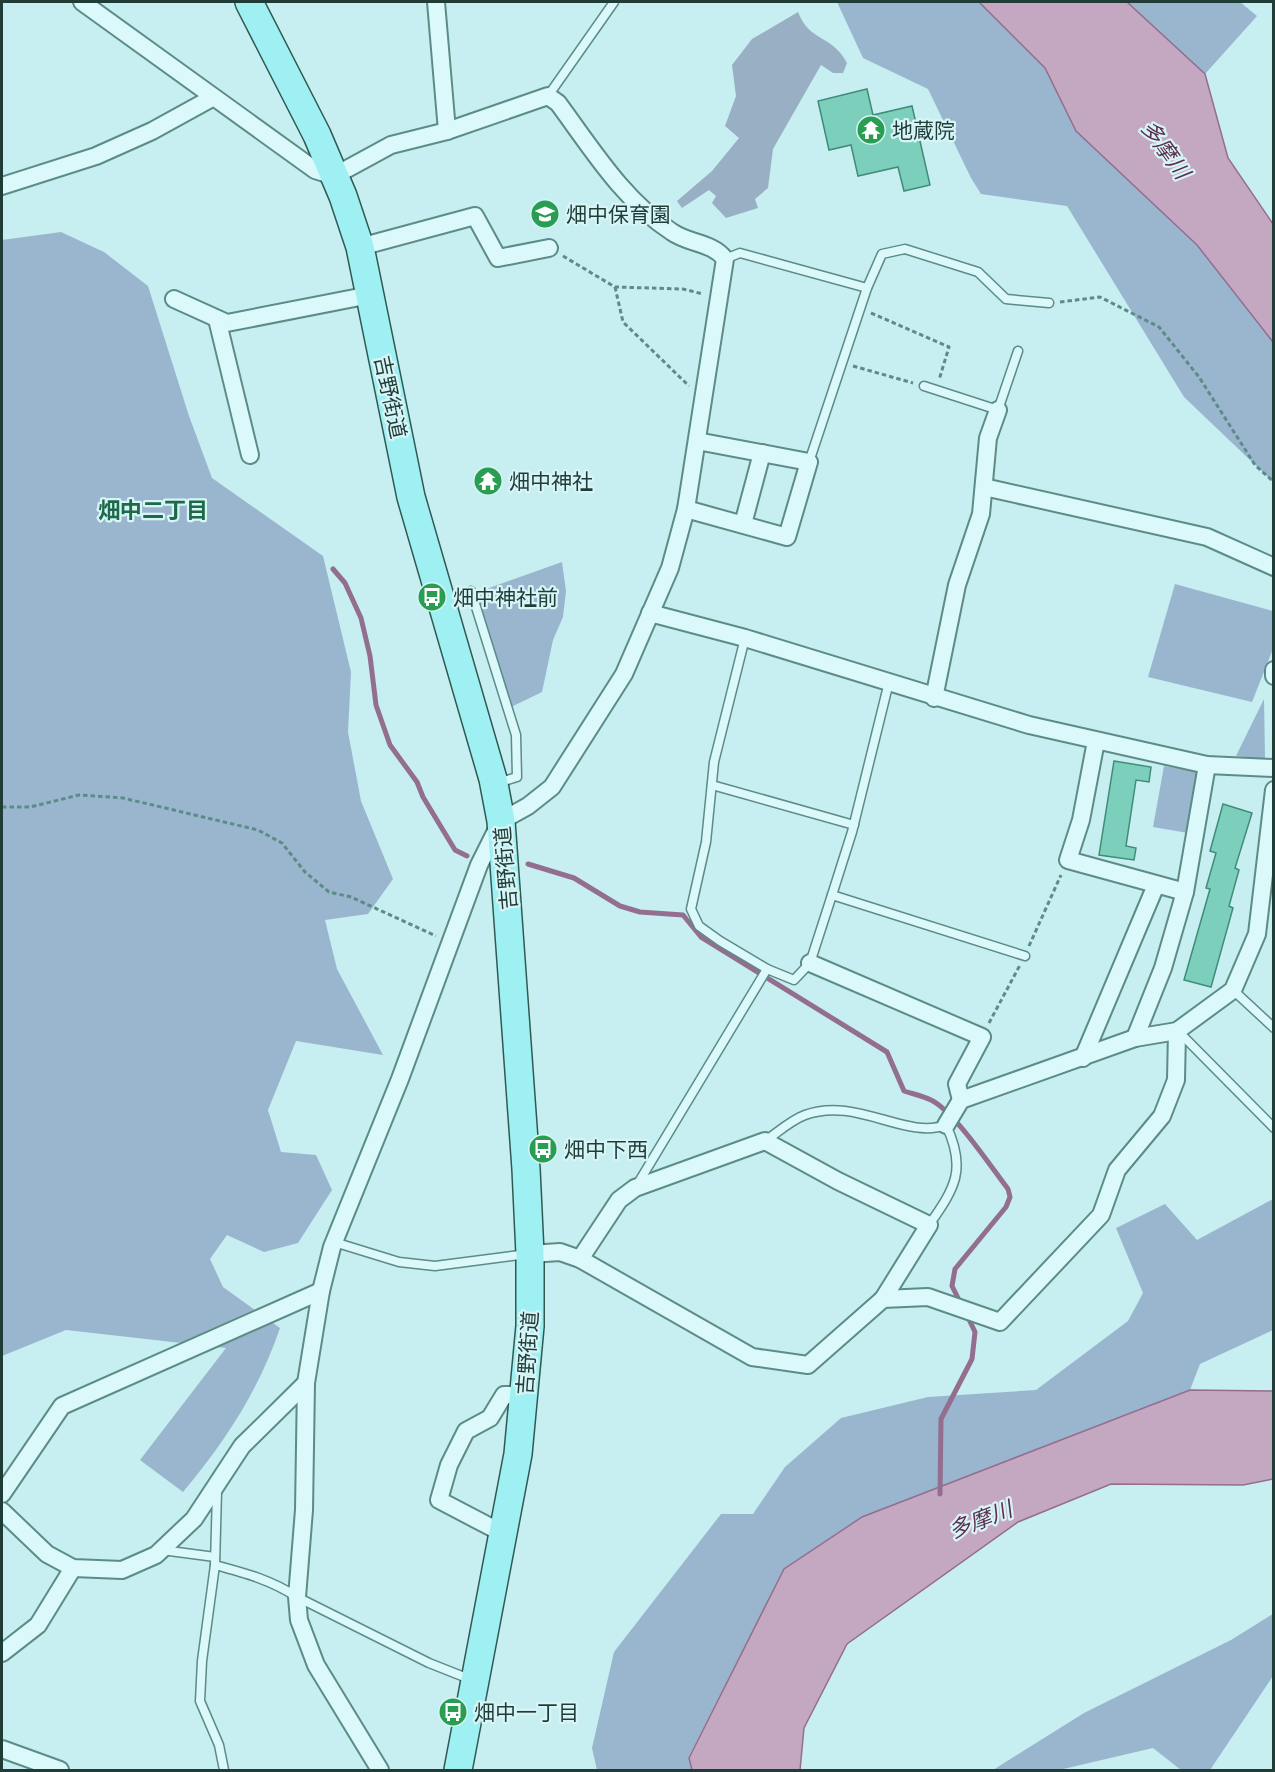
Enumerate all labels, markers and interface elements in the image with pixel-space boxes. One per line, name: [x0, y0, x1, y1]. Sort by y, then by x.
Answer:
temple icon: 地蔵院: [855, 114, 887, 146]
water label: 多摩川: [1135, 114, 1198, 186]
place label: 地蔵院: [892, 116, 955, 144]
school or university icon: 畑中保育園: [529, 198, 561, 230]
place label: 畑中保育園: [566, 200, 671, 228]
street label: 吉野街道: [369, 353, 413, 441]
temple icon: 畑中神社: [472, 465, 504, 497]
place label: 畑中神社: [509, 467, 593, 495]
district label: 畑中二丁目: [98, 495, 208, 524]
bus stop icon: 畑中神社前: [416, 581, 448, 613]
place label: 畑中神社前: [453, 583, 558, 611]
street label: 吉野街道: [487, 825, 523, 911]
bus stop icon: 畑中下西: [527, 1133, 559, 1165]
place label: 畑中下西: [564, 1135, 648, 1163]
street label: 吉野街道: [510, 1310, 544, 1396]
water label: 多摩川: [944, 1493, 1018, 1544]
bus stop icon: 畑中一丁目: [437, 1696, 469, 1728]
place label: 畑中一丁目: [474, 1698, 579, 1726]

